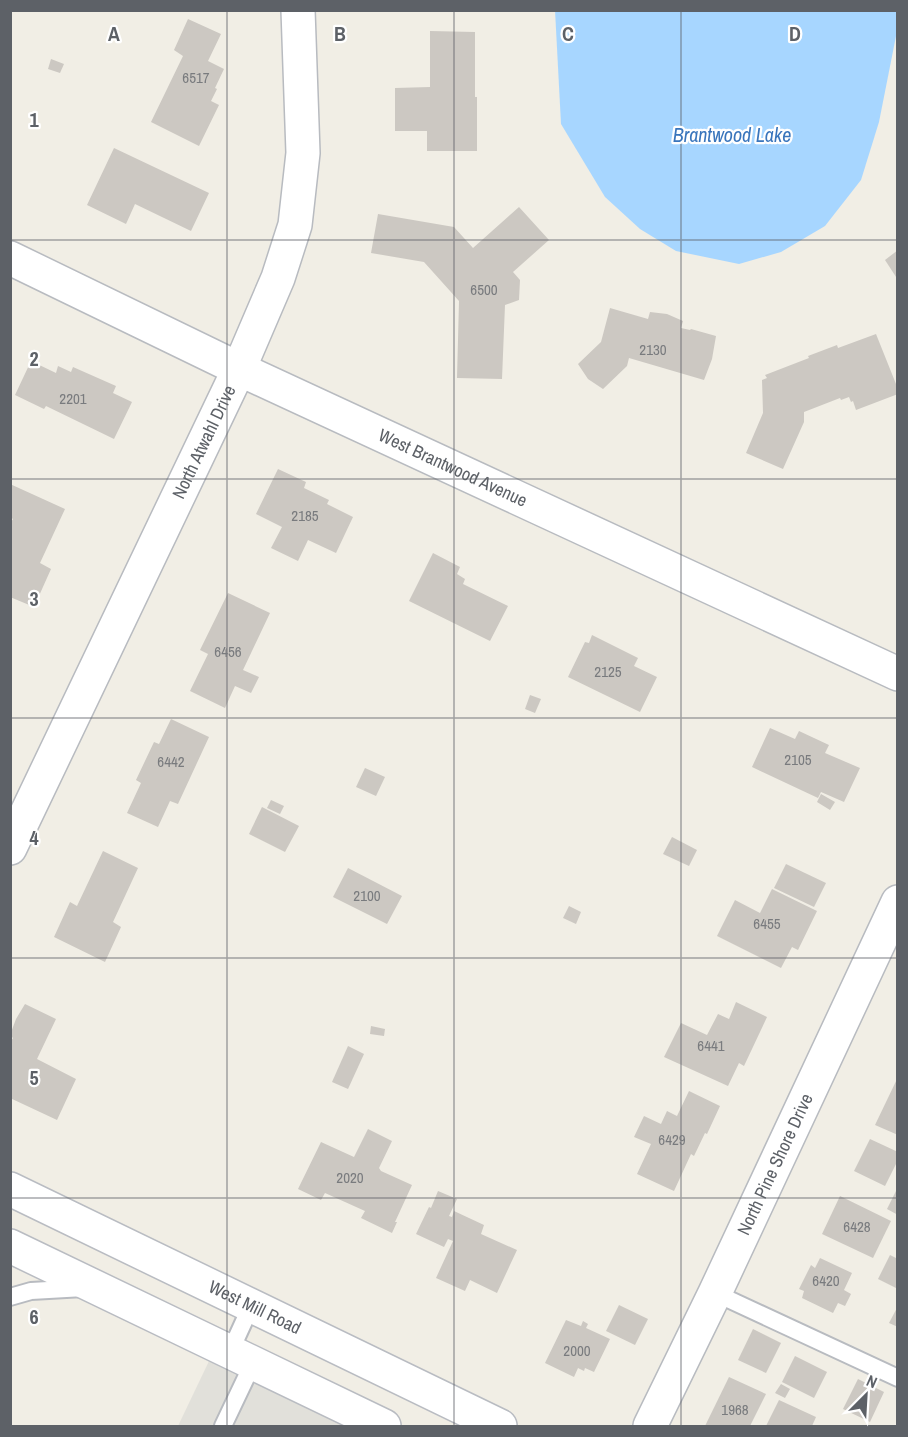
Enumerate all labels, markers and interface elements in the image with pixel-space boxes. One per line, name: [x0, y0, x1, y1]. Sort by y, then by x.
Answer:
text: A: [108, 20, 120, 47]
text: B: [334, 20, 346, 47]
text: C: [562, 20, 574, 47]
text: D: [789, 20, 801, 47]
house number: 6517: [182, 67, 210, 88]
text: 1: [29, 106, 39, 133]
water label: Brantwood Lake: [673, 121, 791, 148]
house number: 6500: [470, 279, 498, 300]
house number: 2130: [639, 339, 667, 360]
text: 2: [29, 345, 39, 372]
street label: North Atwahl Drive: [166, 381, 241, 503]
house number: 2201: [59, 388, 87, 409]
street label: West Brantwood Avenue: [374, 422, 531, 513]
house number: 2185: [291, 505, 319, 526]
text: 3: [29, 585, 39, 612]
house number: 6456: [214, 641, 242, 662]
house number: 2125: [594, 661, 622, 682]
house number: 2105: [784, 749, 812, 770]
house number: 6442: [157, 751, 185, 772]
text: 4: [29, 824, 39, 851]
house number: 2100: [353, 885, 381, 906]
house number: 6455: [753, 913, 781, 934]
house number: 6441: [697, 1035, 725, 1056]
text: 5: [29, 1064, 39, 1091]
street label: North Pine Shore Drive: [731, 1089, 819, 1239]
house number: 6429: [658, 1129, 686, 1150]
house number: 2020: [336, 1167, 364, 1188]
house number: 6428: [843, 1216, 871, 1237]
house number: 6420: [812, 1270, 840, 1291]
street label: West Mill Road: [205, 1274, 305, 1340]
text: 6: [29, 1303, 39, 1330]
house number: 2000: [563, 1340, 591, 1361]
north arrow: [836, 1365, 896, 1425]
text: N: [863, 1369, 881, 1393]
house number: 1968: [721, 1399, 749, 1420]

